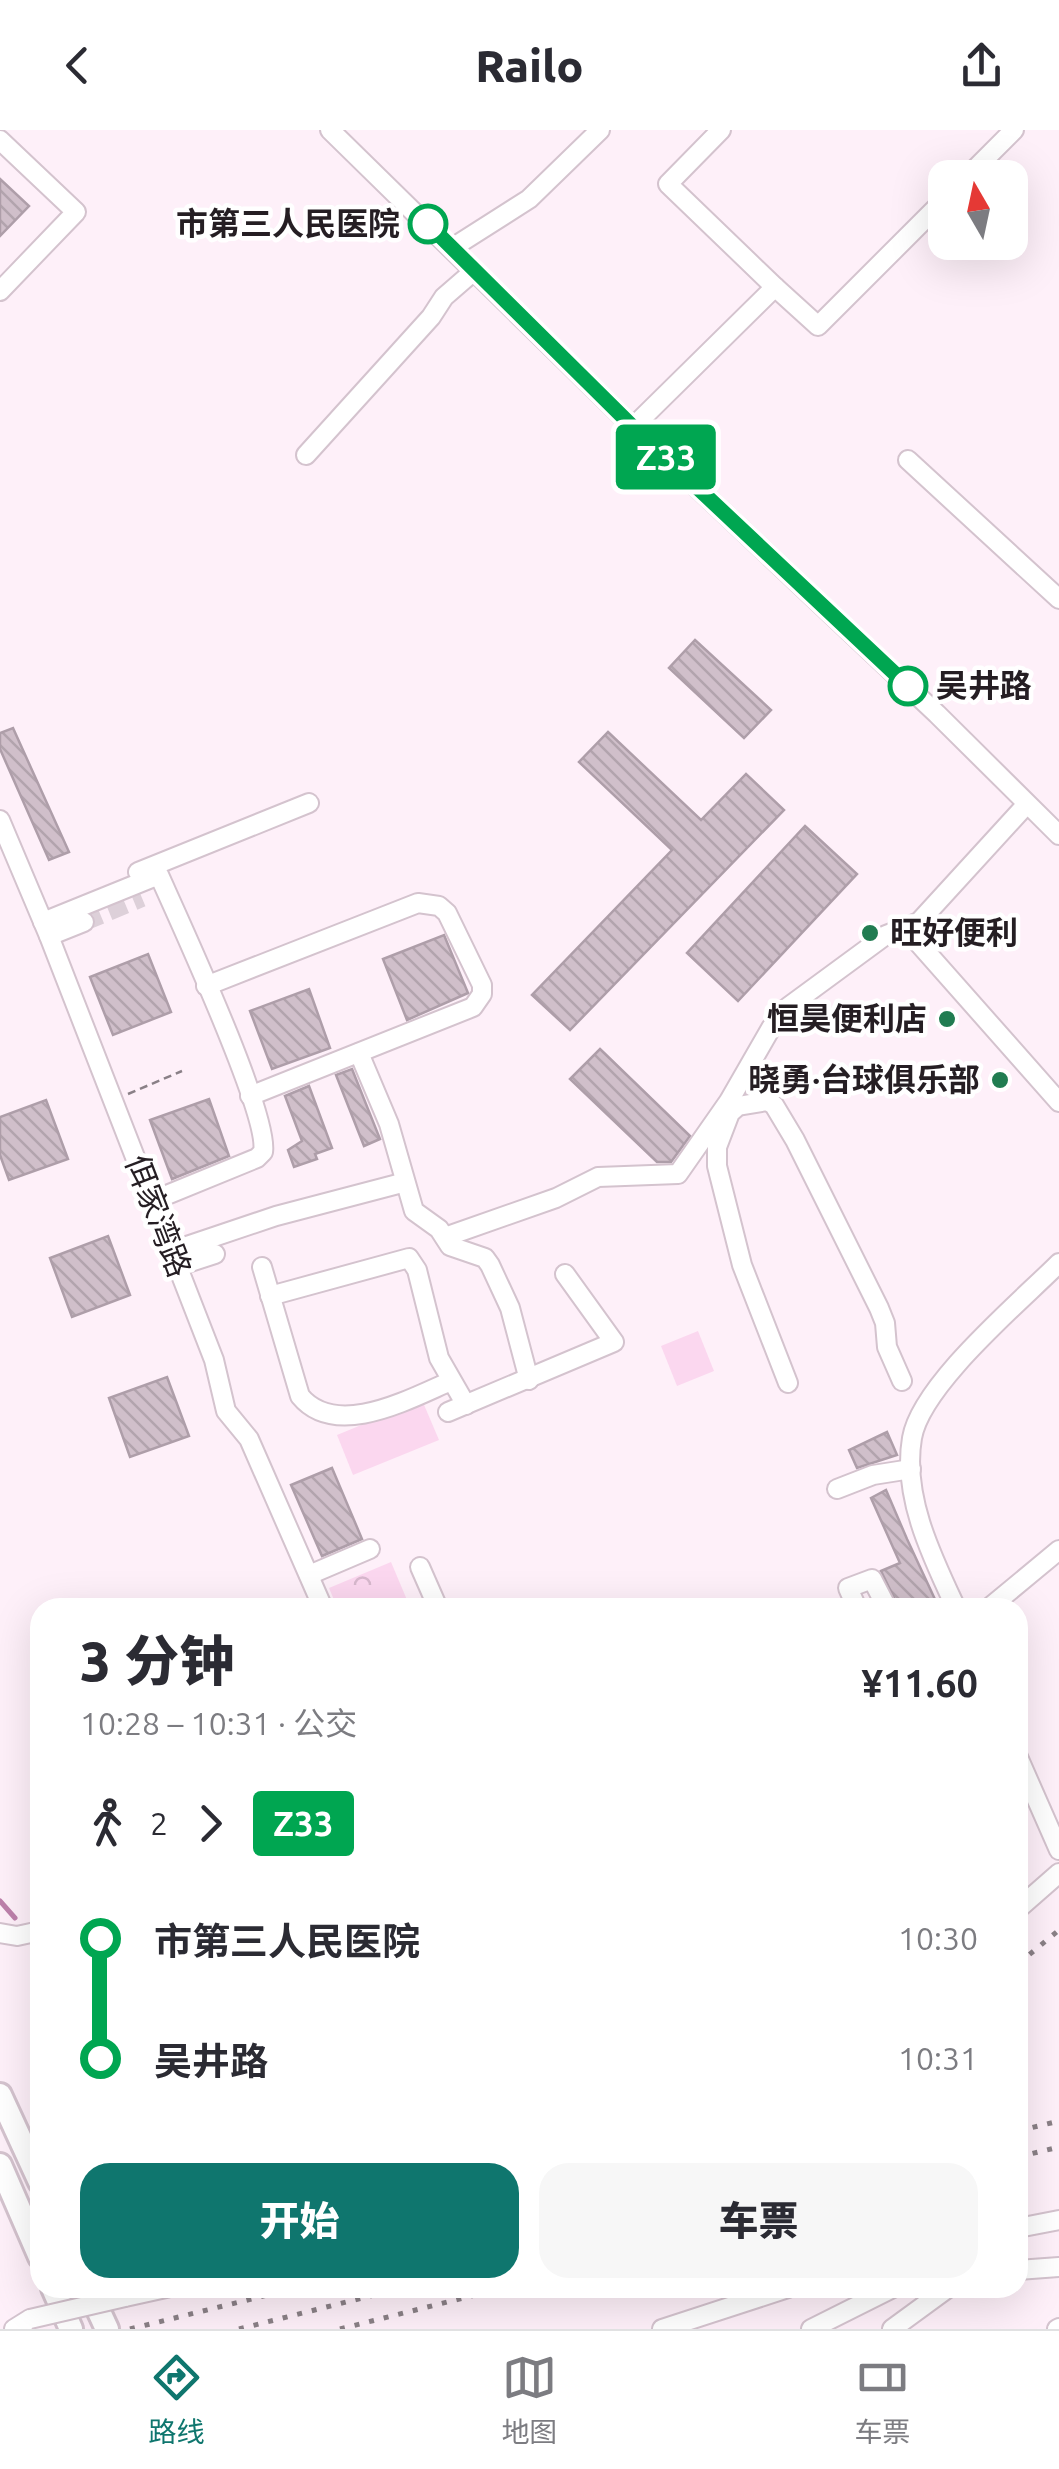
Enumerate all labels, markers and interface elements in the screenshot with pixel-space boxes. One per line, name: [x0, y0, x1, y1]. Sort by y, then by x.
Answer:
icon: back: [50, 38, 105, 93]
icon: share: [954, 38, 1009, 93]
text: Railo: [475, 40, 584, 91]
north arrow: [928, 160, 1028, 260]
map controls: [928, 160, 1028, 260]
place label: 市第三人民医院: [176, 205, 400, 241]
marker: 市第三人民医院: [409, 205, 447, 243]
line badge: Z33: [608, 424, 724, 490]
text: Z33: [636, 437, 696, 477]
marker: 吴井路: [889, 667, 927, 705]
place label: 吴井路: [936, 667, 1032, 703]
place label: 旺好便利: [890, 914, 1018, 950]
marker: 旺好便利: [859, 922, 881, 944]
place label: 恒昊便利店: [767, 1000, 927, 1036]
marker: 恒昊便利店: [936, 1008, 958, 1030]
place label: 晓勇·台球俱乐部: [748, 1061, 980, 1097]
marker: 晓勇·台球俱乐部: [989, 1069, 1011, 1091]
street label: 佴家湾路: [119, 1149, 199, 1282]
text: 3 分钟: [80, 1630, 234, 1691]
text: ¥11.60: [861, 1662, 978, 1704]
text: 10:28 – 10:31 · 公交: [80, 1705, 357, 1741]
icon: walk: [80, 1796, 135, 1851]
icon: forward: [183, 1796, 238, 1851]
text: Z33: [273, 1803, 334, 1843]
text: 2: [150, 1805, 168, 1841]
text: 市第三人民医院: [154, 1920, 420, 1962]
text: 10:30: [898, 1920, 978, 1956]
text: 吴井路: [154, 2040, 268, 2082]
text: 10:31: [898, 2040, 978, 2076]
button: 开始: [80, 2163, 519, 2278]
button: 车票: [539, 2163, 978, 2278]
tab: 路线: [148, 2350, 205, 2450]
tab: 地图: [501, 2350, 558, 2450]
tab: 车票: [854, 2350, 911, 2450]

